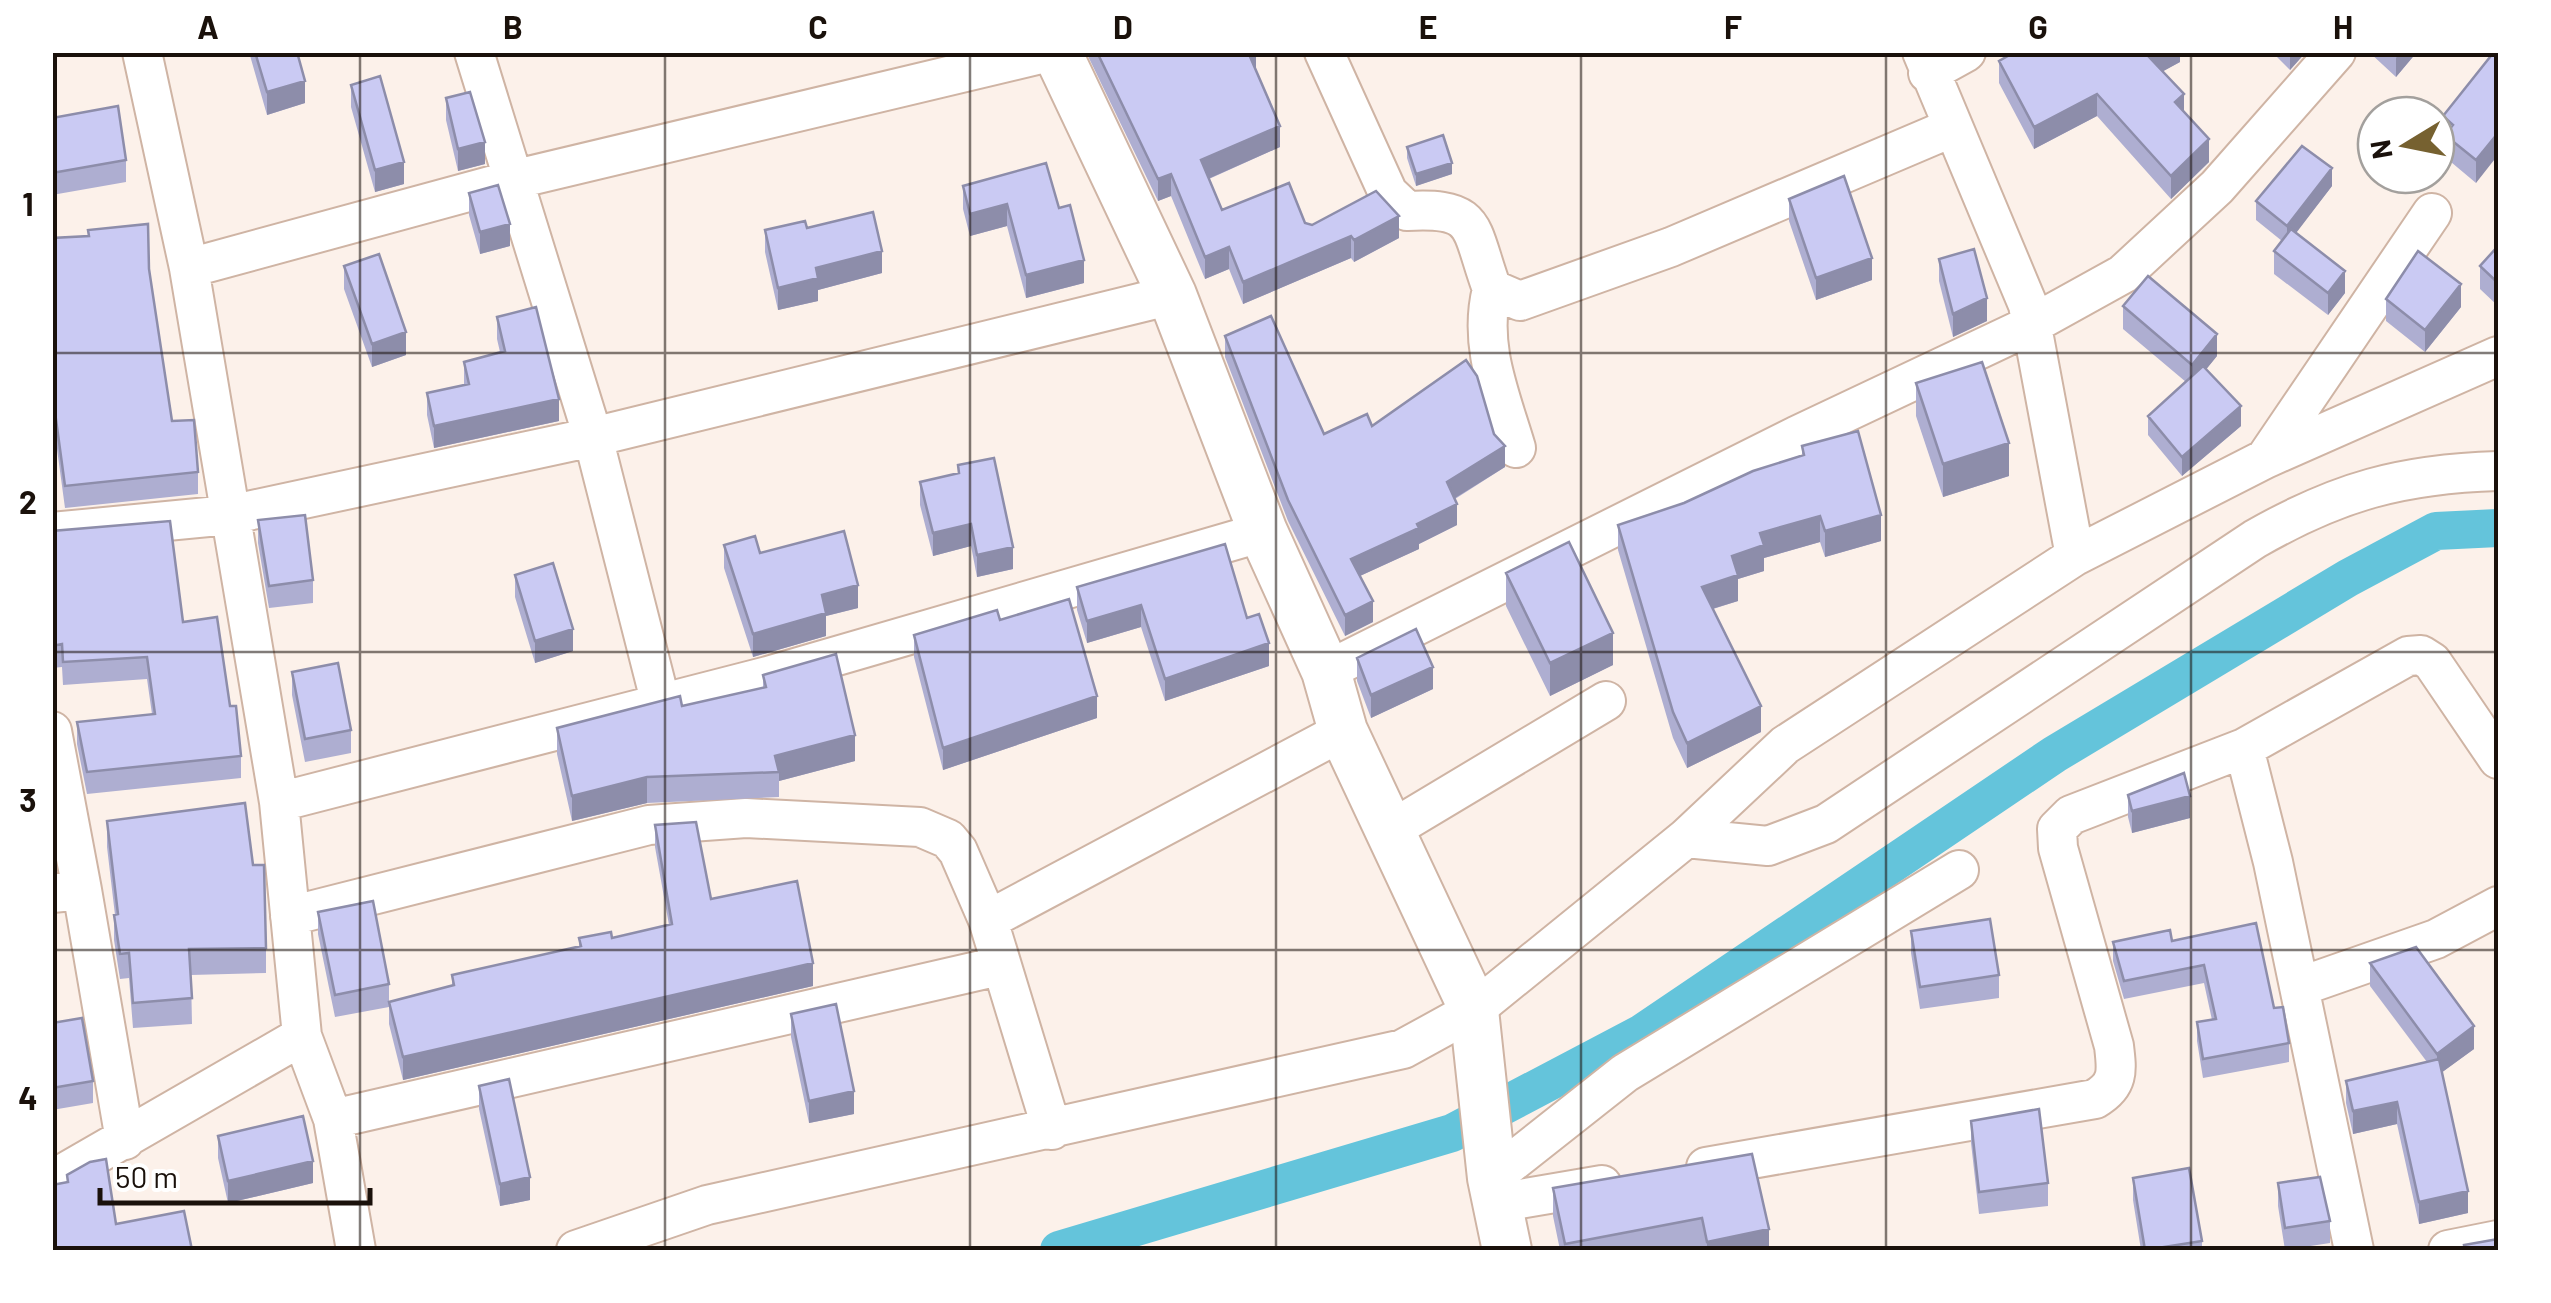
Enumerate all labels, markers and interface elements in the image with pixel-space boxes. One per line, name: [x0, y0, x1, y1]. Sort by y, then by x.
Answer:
text: A: [197, 7, 219, 45]
text: B: [503, 7, 523, 45]
text: C: [808, 7, 828, 45]
text: D: [1113, 7, 1133, 45]
text: E: [1419, 7, 1437, 45]
text: F: [1724, 7, 1742, 45]
text: G: [2028, 7, 2048, 45]
text: H: [2333, 7, 2353, 45]
north arrow: [2356, 95, 2456, 195]
text: N: [2362, 137, 2399, 162]
text: 1: [22, 184, 34, 222]
text: 2: [19, 482, 37, 520]
text: 3: [19, 780, 37, 818]
text: 4: [18, 1078, 38, 1116]
scale bar: [100, 1143, 370, 1205]
text: 50 m: [115, 1158, 178, 1194]

